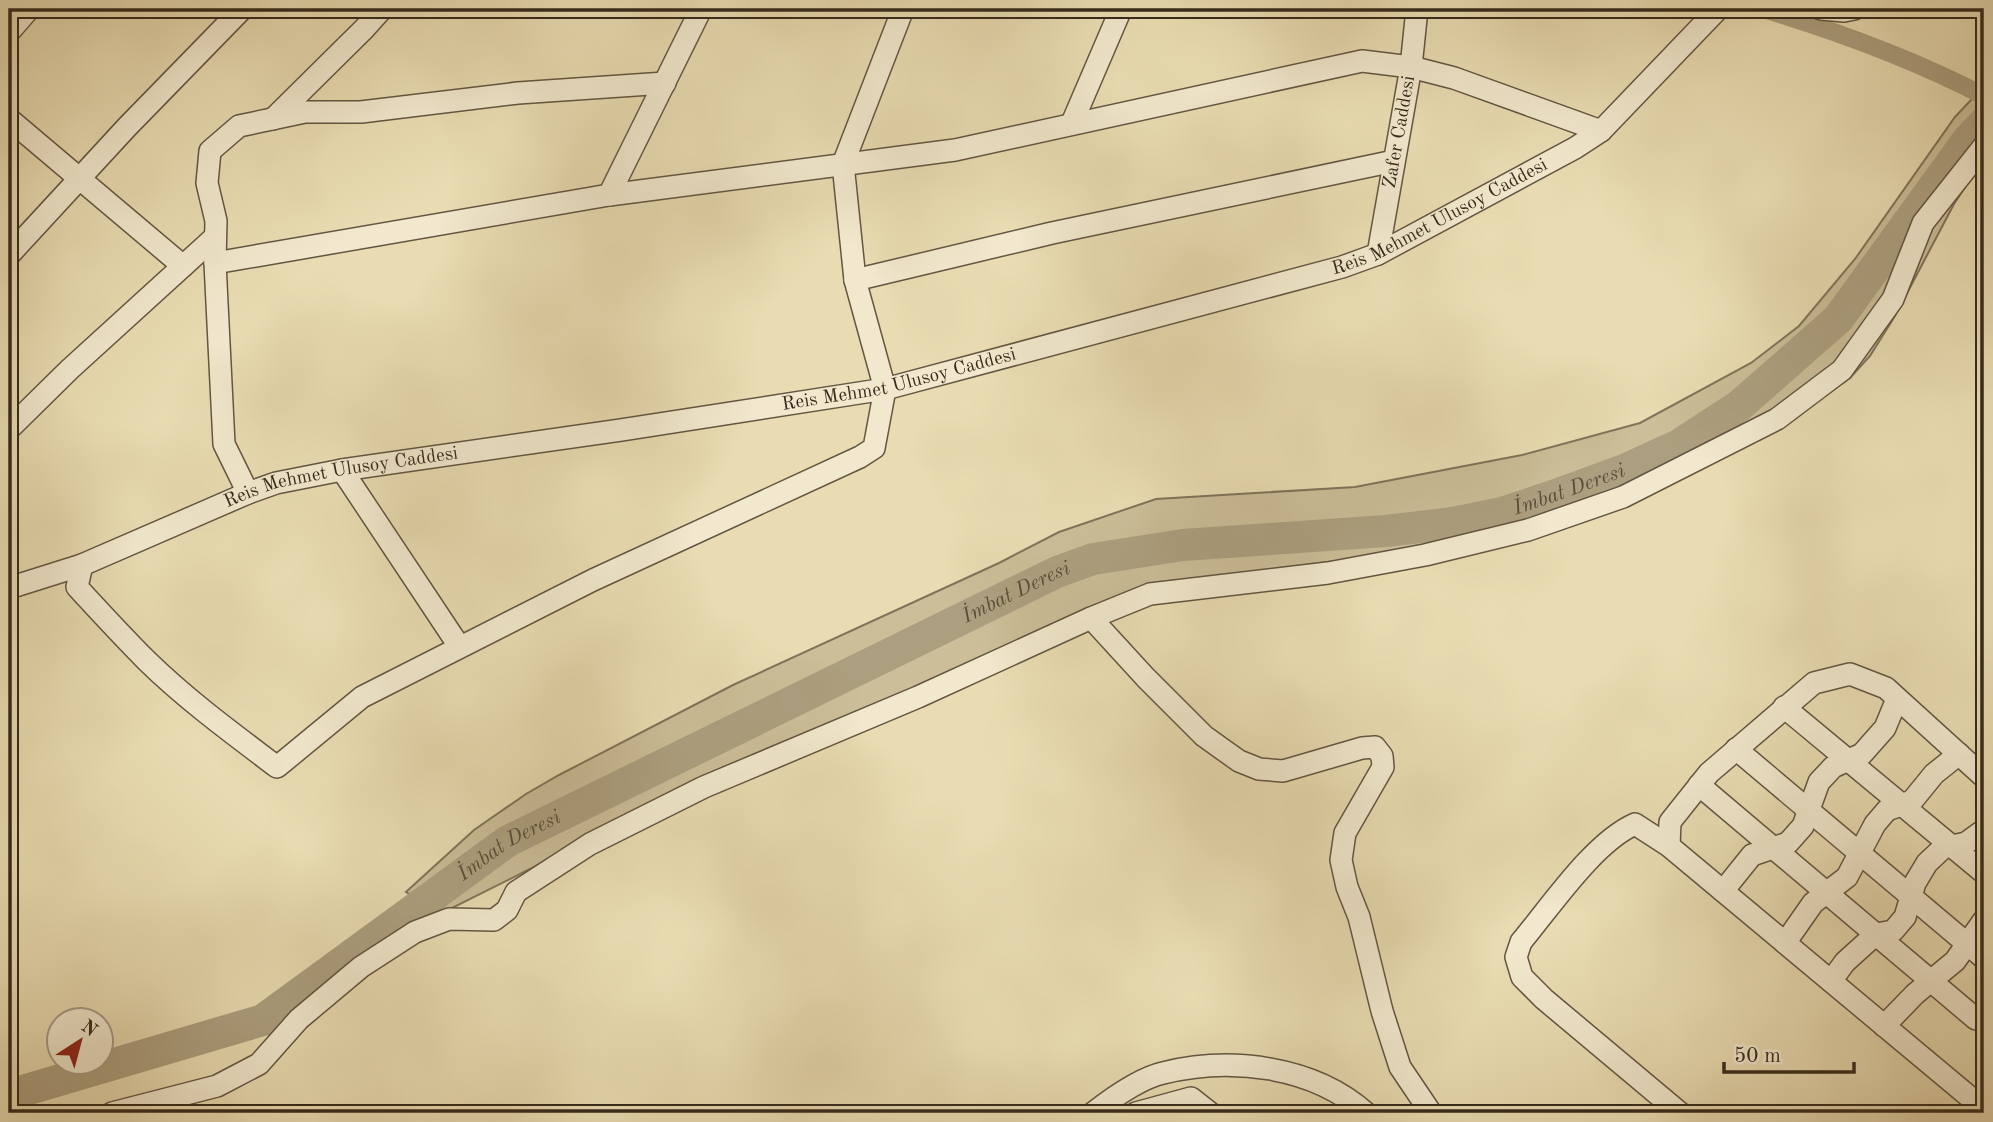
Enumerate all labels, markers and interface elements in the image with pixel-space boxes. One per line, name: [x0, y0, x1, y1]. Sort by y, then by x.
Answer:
street label: Zafer Caddesi: [1380, 74, 1419, 190]
street label: Reis Mehmet Ulusoy Caddesi: [1330, 155, 1551, 279]
street label: Reis Mehmet Ulusoy Caddesi: [781, 345, 1018, 414]
street label: Reis Mehmet Ulusoy Caddesi: [221, 444, 459, 512]
water label: İmbat Deresi: [1508, 460, 1628, 519]
water label: İmbat Deresi: [956, 558, 1073, 628]
water label: İmbat Deresi: [450, 806, 564, 885]
north arrow: [46, 1006, 116, 1076]
text: N: [77, 1017, 100, 1042]
scale bar: [1724, 1031, 1853, 1075]
text: 50 m: [1734, 1046, 1781, 1067]

